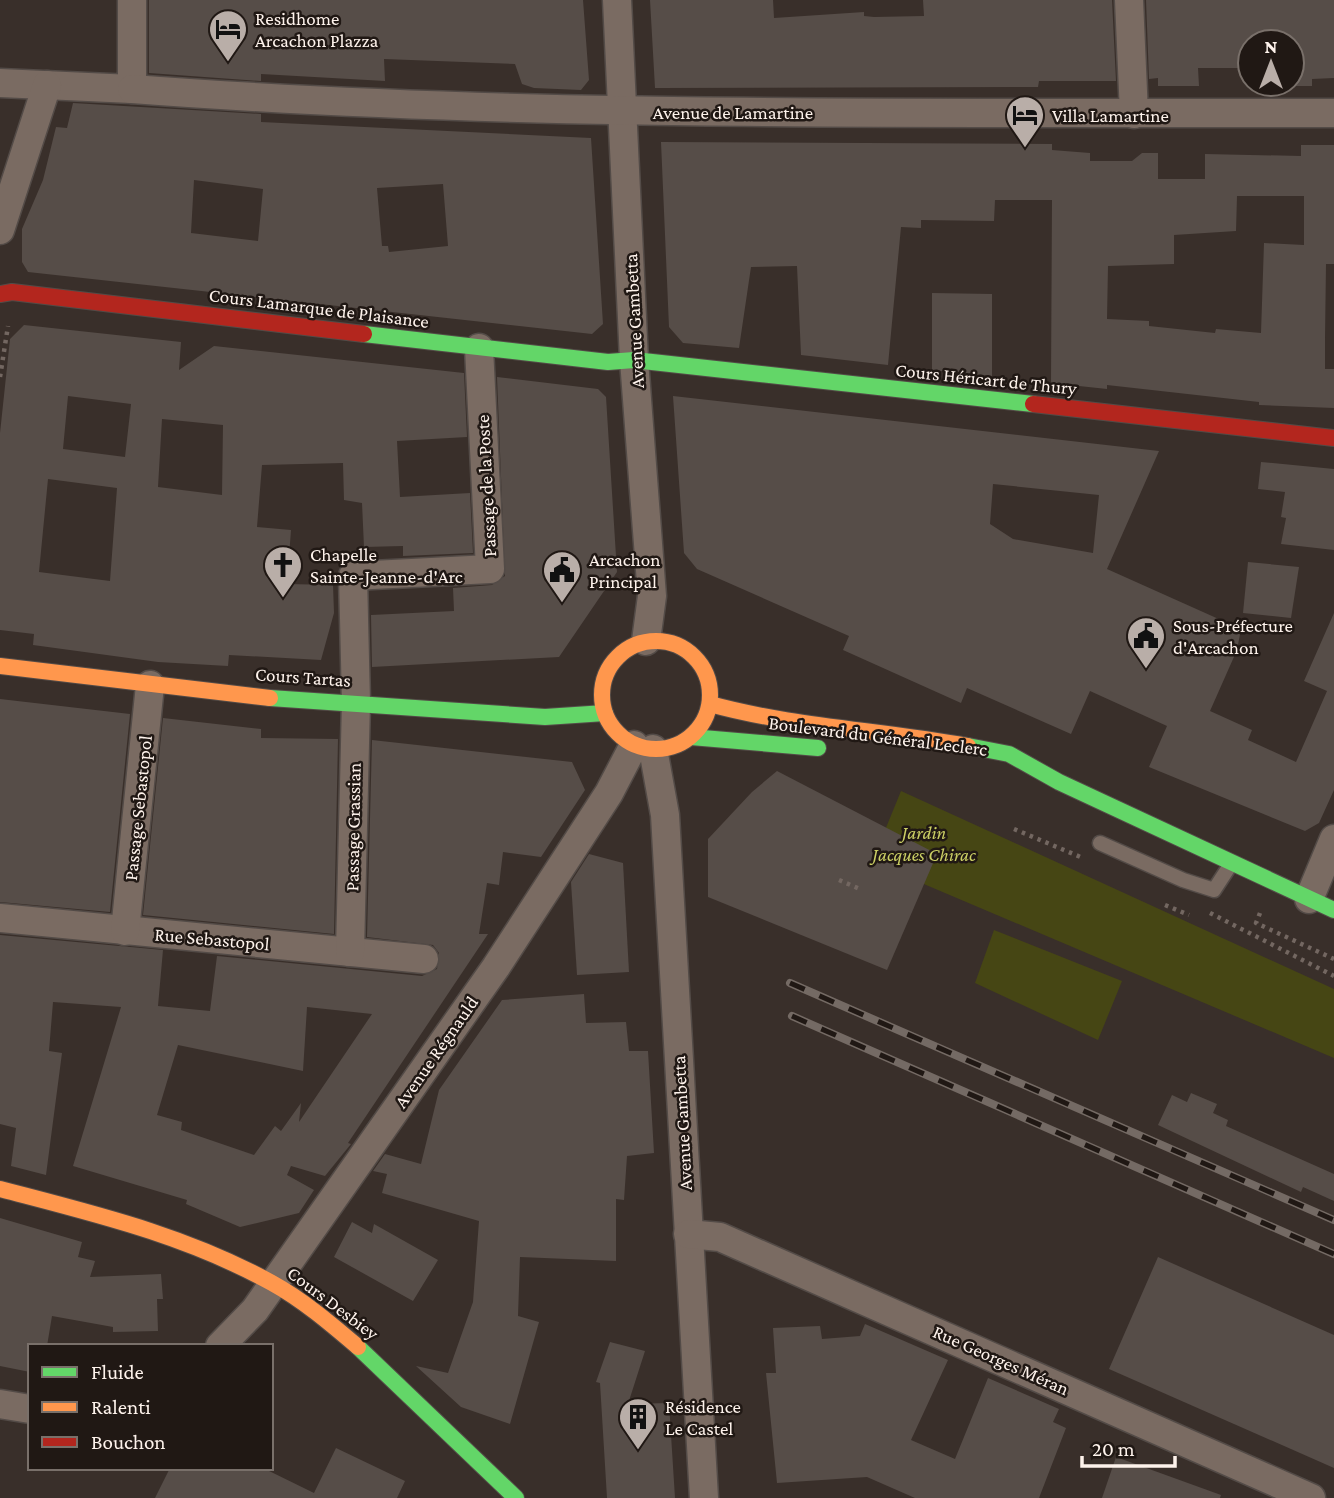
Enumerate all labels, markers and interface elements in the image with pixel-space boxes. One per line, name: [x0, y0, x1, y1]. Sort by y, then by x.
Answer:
hotel icon: Residhome Arcachon Plazza: [207, 8, 249, 63]
place label: Residhome Arcachon Plazza: [255, 8, 378, 51]
north arrow: [1236, 28, 1306, 98]
text: N: [1265, 36, 1278, 57]
hotel icon: Villa Lamartine: [1004, 94, 1046, 149]
street label: Avenue de Lamartine: [653, 102, 813, 123]
place label: Villa Lamartine: [1052, 105, 1169, 126]
street label: Avenue Gambetta: [620, 253, 648, 389]
street label: Cours Lamarque de Plaisance: [208, 284, 430, 332]
street label: Cours Héricart de Thury: [894, 359, 1078, 399]
street label: Passage de la Poste: [472, 414, 500, 558]
church icon: Chapelle Sainte-Jeanne-d'Arc: [262, 544, 304, 599]
place label: Chapelle Sainte-Jeanne-d'Arc: [310, 544, 463, 587]
public building icon: Arcachon Principal: [541, 549, 583, 604]
place label: Arcachon Principal: [589, 549, 660, 592]
public building icon: Sous-Préfecture d'Arcachon: [1125, 615, 1167, 670]
place label: Sous-Préfecture d'Arcachon: [1173, 615, 1293, 658]
street label: Cours Tartas: [254, 663, 352, 691]
street label: Boulevard du Général Leclerc: [768, 712, 989, 760]
street label: Passage Sebastopol: [120, 734, 156, 882]
street label: Passage Grassian: [341, 762, 365, 892]
park label: Jardin Jacques Chirac: [869, 822, 976, 865]
street label: Rue Sebastopol: [154, 924, 270, 954]
street label: Avenue Régnauld: [390, 992, 482, 1112]
street label: Avenue Gambetta: [668, 1055, 696, 1191]
street label: Cours Desbiey: [283, 1262, 383, 1344]
street label: Rue Georges Méran: [930, 1321, 1072, 1399]
legend: [28, 1344, 273, 1470]
text: Fluide: [91, 1360, 144, 1384]
text: Ralenti: [91, 1395, 151, 1419]
building icon: Résidence Le Castel: [617, 1396, 659, 1451]
place label: Résidence Le Castel: [665, 1396, 741, 1439]
scale bar: [1082, 1424, 1175, 1468]
text: Bouchon: [91, 1430, 166, 1454]
text: 20 m: [1092, 1437, 1135, 1461]

